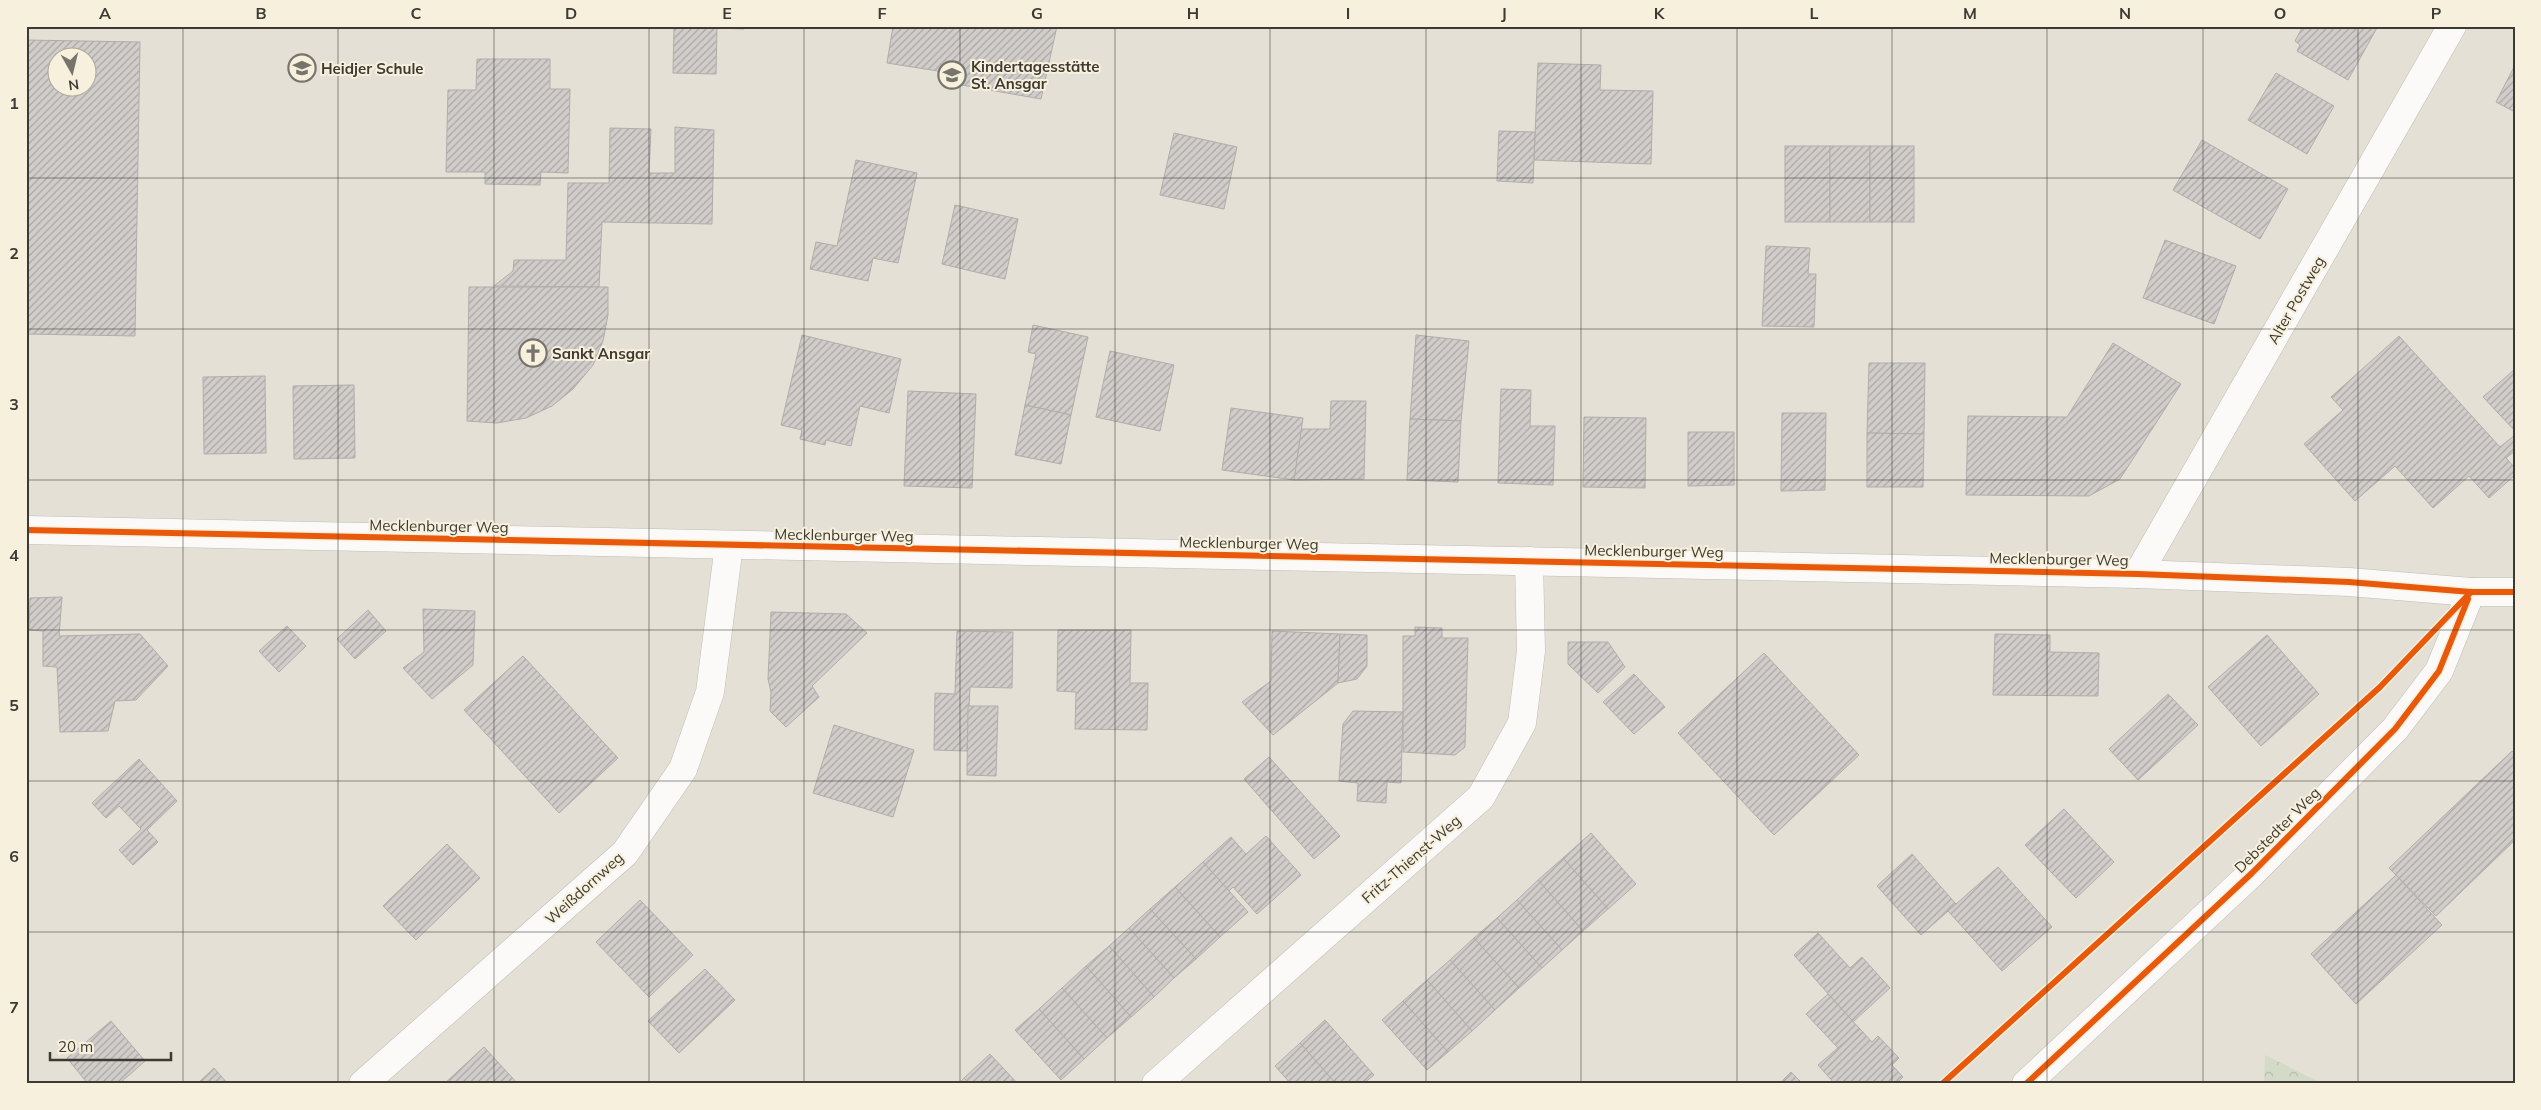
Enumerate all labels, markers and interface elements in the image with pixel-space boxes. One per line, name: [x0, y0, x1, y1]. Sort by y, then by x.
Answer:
text: A: [99, 3, 111, 23]
text: B: [255, 3, 267, 23]
text: C: [411, 3, 422, 23]
text: D: [565, 3, 577, 23]
text: E: [722, 3, 732, 23]
text: F: [877, 3, 887, 23]
text: G: [1031, 3, 1043, 23]
text: H: [1187, 3, 1199, 23]
text: I: [1346, 3, 1350, 23]
text: J: [1501, 3, 1507, 23]
text: K: [1654, 3, 1666, 23]
text: L: [1810, 3, 1819, 23]
text: M: [1963, 3, 1977, 23]
text: N: [2119, 3, 2131, 23]
text: O: [2274, 3, 2286, 23]
text: P: [2431, 3, 2442, 23]
north arrow: [48, 48, 98, 98]
school or university icon: Heidjer Schule: [287, 53, 317, 83]
place label: Kindertagesstätte St. Ansgar: [971, 57, 1099, 93]
place label: Heidjer Schule: [321, 59, 424, 78]
school or university icon: Kindertagesstätte St. Ansgar: [937, 60, 967, 90]
text: N: [67, 75, 80, 95]
text: 1: [9, 93, 19, 113]
text: 2: [9, 243, 19, 263]
street label: Alter Postweg: [2263, 253, 2329, 347]
church icon: Sankt Ansgar: [518, 338, 548, 368]
place label: Sankt Ansgar: [552, 344, 650, 363]
text: 3: [9, 394, 19, 414]
street label: Mecklenburger Weg: [369, 515, 509, 537]
street label: Mecklenburger Weg: [774, 524, 914, 546]
street label: Mecklenburger Weg: [1179, 532, 1319, 554]
street label: Mecklenburger Weg: [1584, 540, 1724, 562]
text: 4: [9, 545, 19, 565]
street label: Mecklenburger Weg: [1989, 548, 2129, 570]
text: 5: [9, 695, 19, 715]
street label: Debstedter Weg: [2230, 783, 2324, 877]
street label: Fritz-Thienst-Weg: [1358, 811, 1464, 907]
text: 6: [9, 846, 19, 866]
street label: Weißdornweg: [541, 848, 627, 928]
text: 7: [9, 997, 19, 1017]
scale bar: [50, 1030, 171, 1062]
text: 20 m: [58, 1037, 93, 1056]

